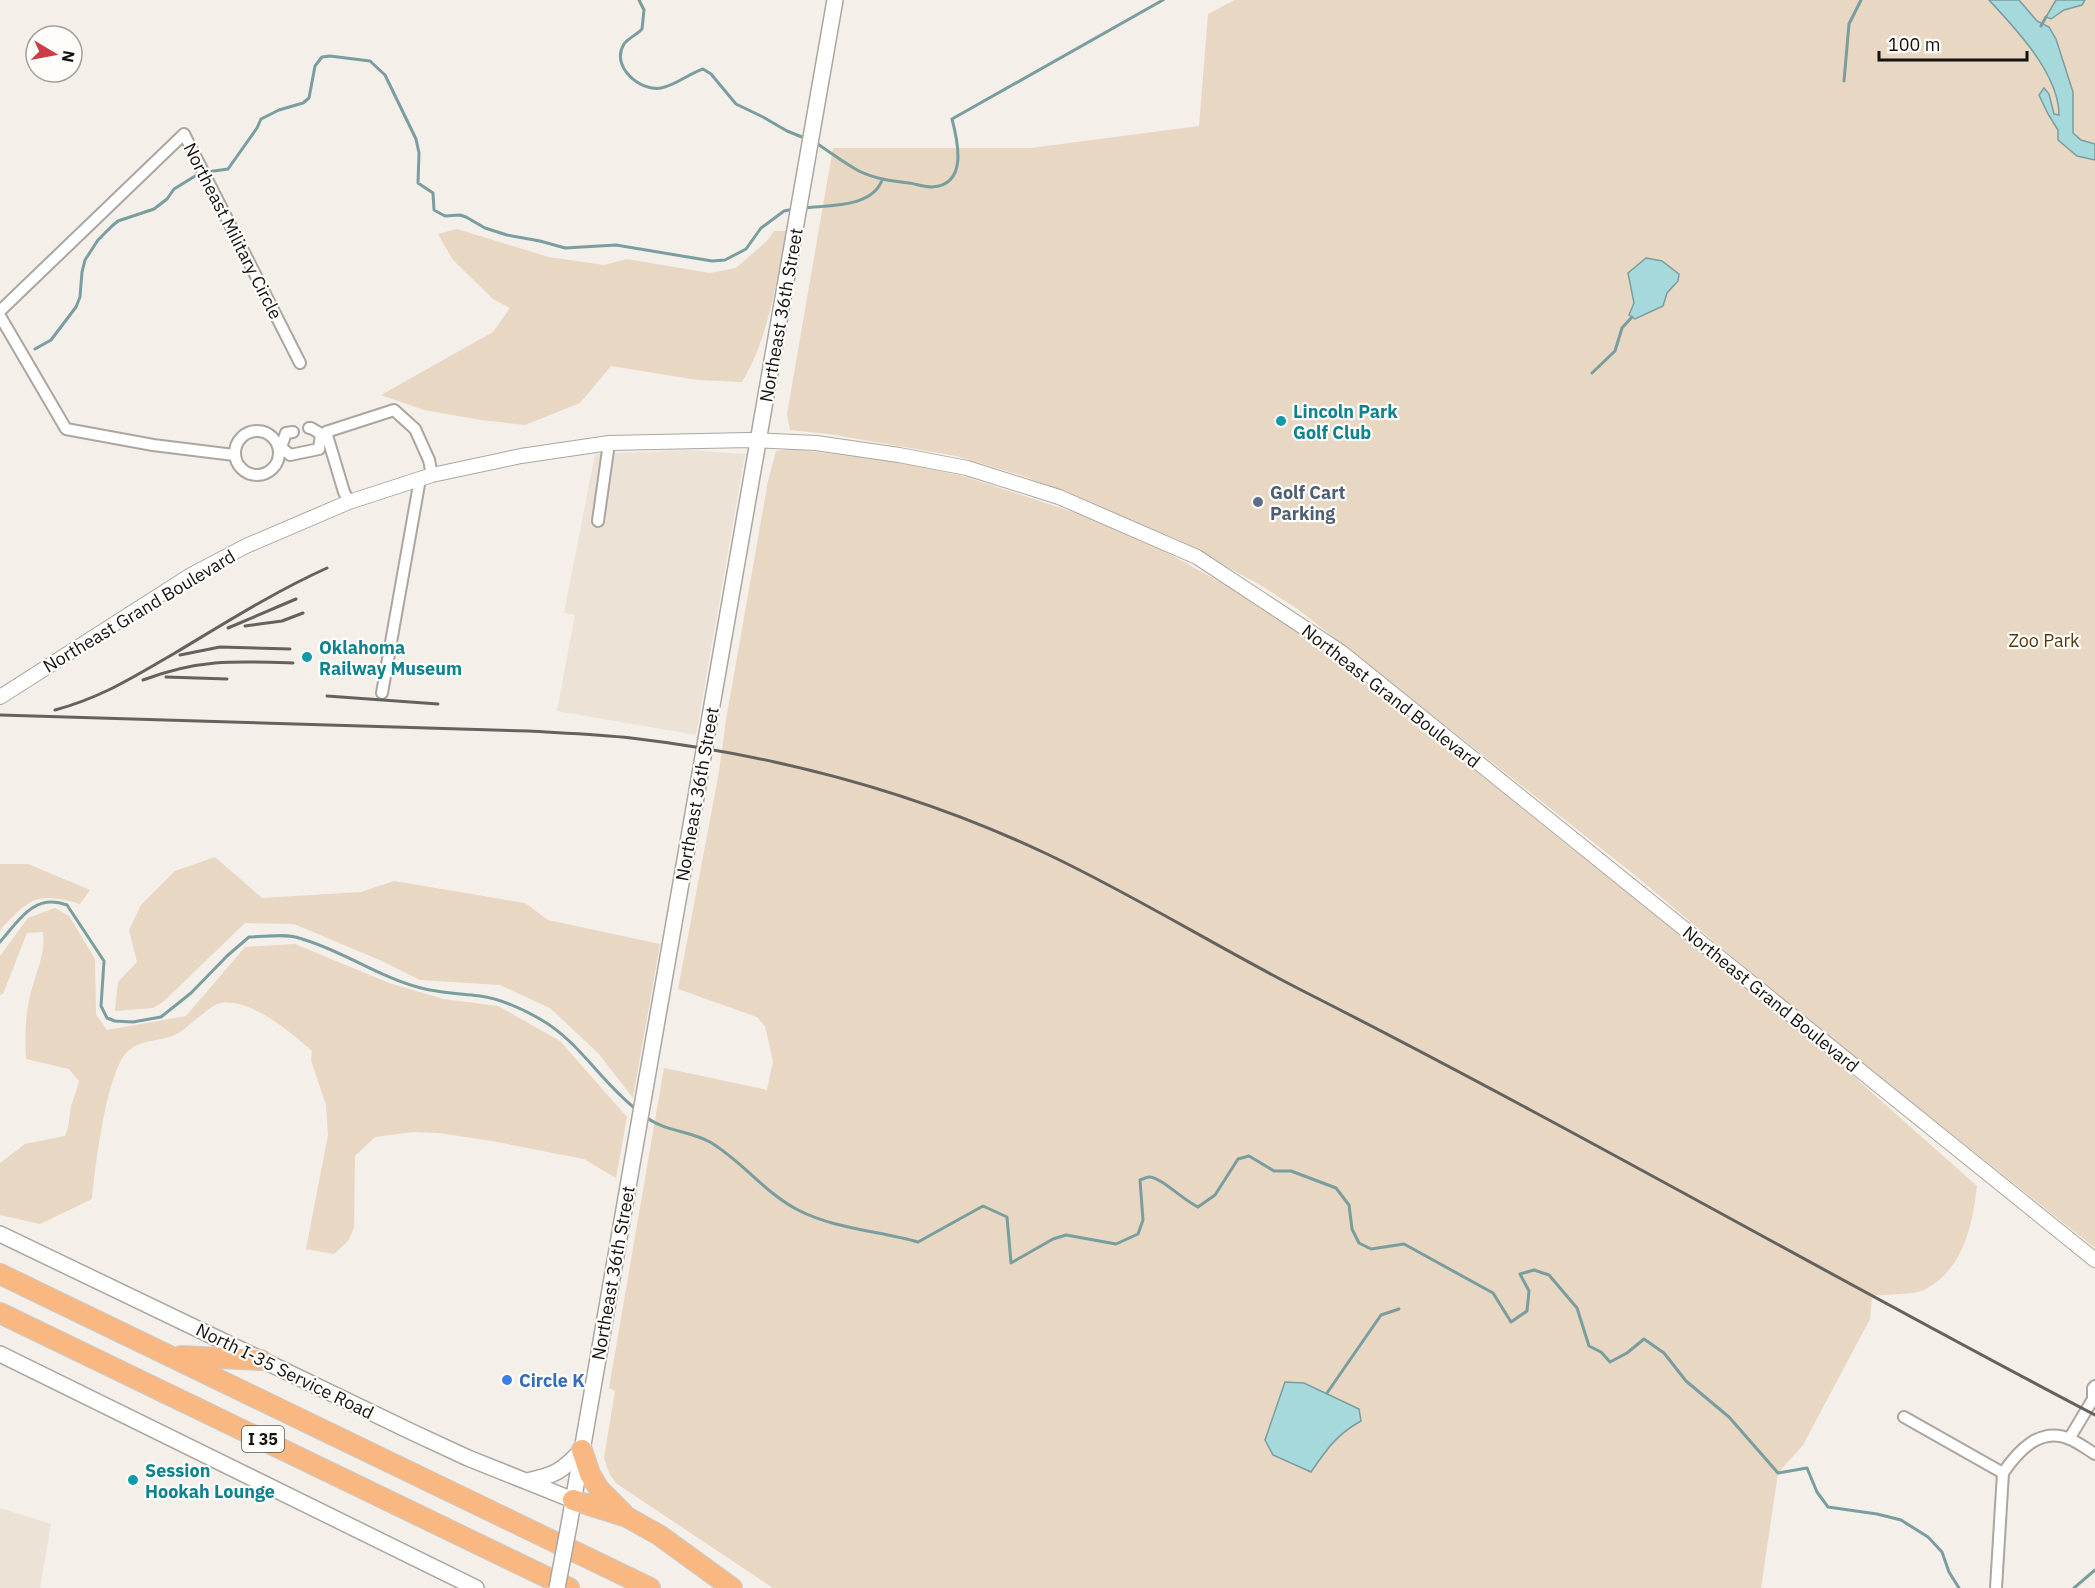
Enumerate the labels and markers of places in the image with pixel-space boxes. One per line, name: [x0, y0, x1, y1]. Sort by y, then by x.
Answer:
place label: Lincoln Park Golf Club: [1293, 400, 1398, 444]
marker: Lincoln Park Golf Club: [1274, 414, 1288, 428]
place label: Golf Cart Parking: [1270, 481, 1346, 525]
marker: Golf Cart Parking: [1251, 495, 1265, 509]
place label: Oklahoma Railway Museum: [319, 636, 462, 680]
marker: Oklahoma Railway Museum: [300, 650, 314, 664]
place label: Circle K: [519, 1369, 585, 1392]
marker: Circle K: [500, 1373, 514, 1387]
place label: Session Hookah Lounge: [145, 1459, 275, 1503]
marker: Session Hookah Lounge: [126, 1473, 140, 1487]

